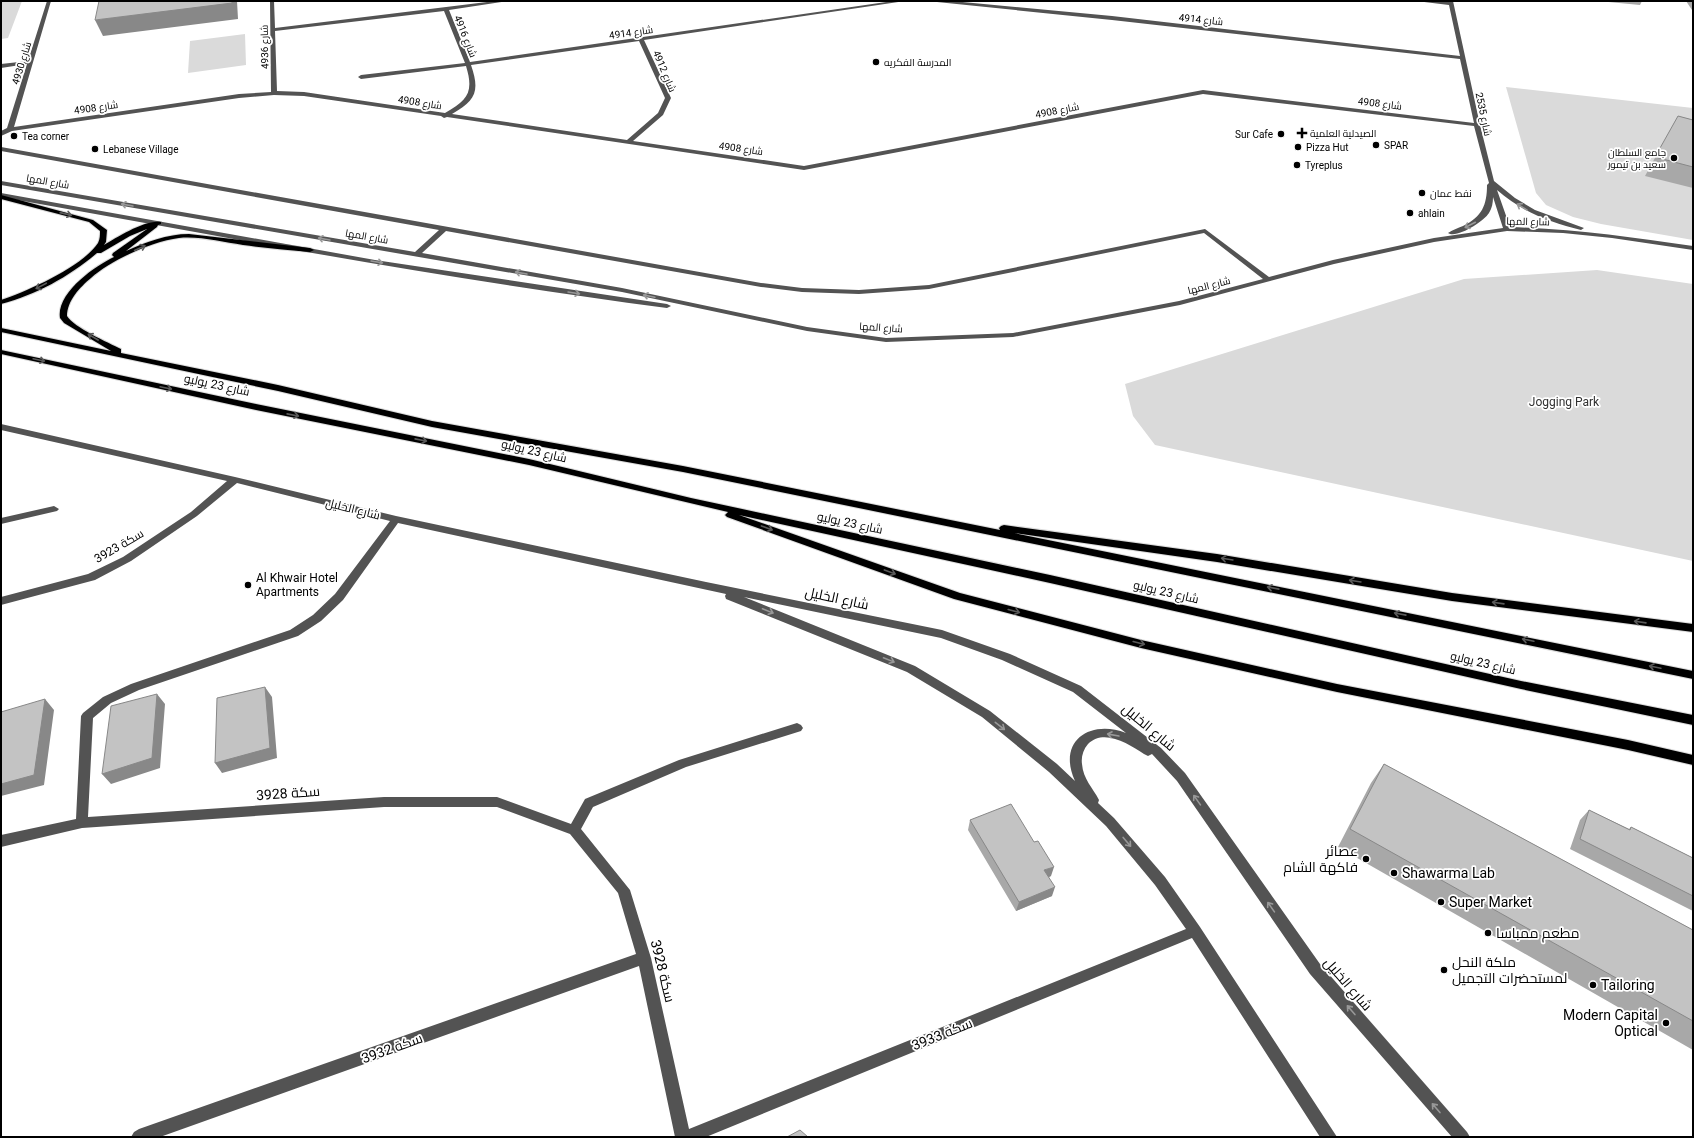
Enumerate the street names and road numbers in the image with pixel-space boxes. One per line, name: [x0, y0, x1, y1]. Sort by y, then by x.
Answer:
street label: 4914 شارع: [1178, 12, 1224, 28]
street label: 4916 شارع: [451, 14, 479, 59]
street label: 4914 شارع: [608, 24, 654, 42]
street label: 4936 شارع: [259, 25, 271, 69]
street label: 4930 شارع: [10, 40, 34, 86]
street label: 4912 شارع: [650, 49, 678, 94]
street label: 2535 شارع: [1473, 91, 1494, 137]
street label: 4908 شارع: [397, 94, 443, 112]
street label: 4908 شارع: [1357, 95, 1403, 113]
street label: 4908 شارع: [73, 99, 119, 117]
street label: 4908 شارع: [1034, 101, 1080, 121]
street label: 4908 شارع: [718, 140, 764, 158]
street label: شارع المها: [25, 172, 70, 192]
street label: شارع المها: [1506, 216, 1550, 228]
street label: شارع المها: [344, 227, 389, 247]
street label: شارع المها: [1187, 275, 1232, 297]
street label: شارع المها: [859, 320, 903, 336]
street label: شارع 23 يوليو: [183, 371, 251, 400]
street label: شارع 23 يوليو: [500, 437, 568, 466]
street label: شارع الخليل: [324, 495, 382, 524]
street label: شارع 23 يوليو: [816, 509, 884, 538]
street label: سكة 3923: [92, 526, 146, 566]
street label: شارع 23 يوليو: [1132, 578, 1200, 607]
street label: شارع الخليل: [803, 583, 870, 614]
street label: شارع 23 يوليو: [1449, 649, 1517, 678]
street label: شارع الخليل: [1118, 700, 1179, 755]
street label: سكة 3928: [256, 783, 320, 803]
street label: سكة 3928: [648, 938, 678, 1004]
street label: شارع الخليل: [1320, 954, 1375, 1014]
street label: سكة 3933: [909, 1015, 975, 1053]
street label: سكة 3932: [359, 1030, 425, 1066]

